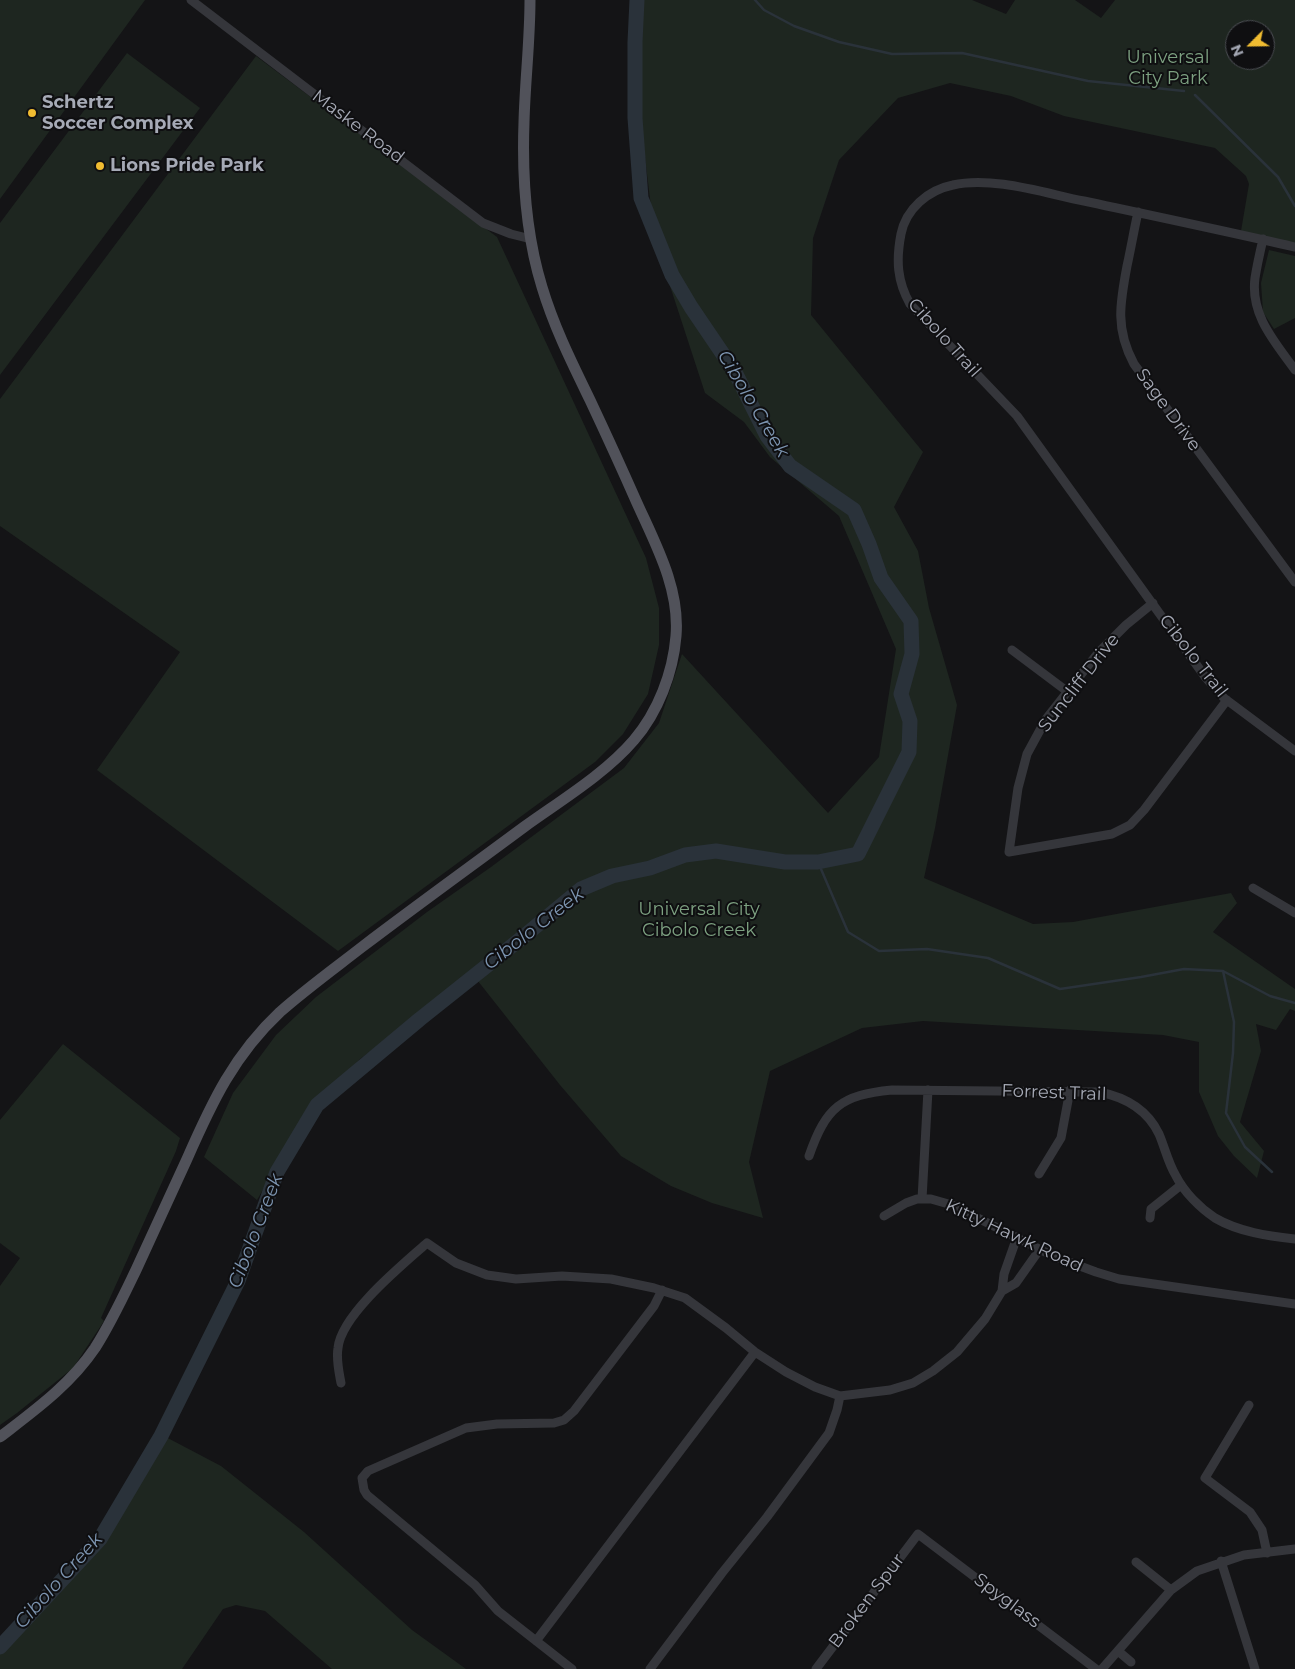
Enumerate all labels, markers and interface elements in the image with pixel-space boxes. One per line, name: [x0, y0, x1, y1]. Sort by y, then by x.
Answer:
north arrow: [1225, 20, 1275, 70]
text: N: [1227, 42, 1248, 59]
park label: Universal City Park: [1126, 47, 1210, 90]
street label: Maske Road: [308, 85, 408, 169]
place label: Schertz Soccer Complex: [42, 92, 194, 134]
marker: Schertz Soccer Complex: [26, 107, 38, 119]
place label: Lions Pride Park: [110, 155, 264, 177]
marker: Lions Pride Park: [94, 160, 106, 172]
street label: Cibolo Trail: [903, 294, 985, 382]
water label: Cibolo Creek: [712, 346, 794, 462]
street label: Sage Drive: [1131, 365, 1205, 455]
street label: Cibolo Trail: [1154, 610, 1232, 702]
street label: Suncliff Drive: [1034, 629, 1124, 737]
water label: Cibolo Creek: [479, 883, 589, 975]
park label: Universal City Cibolo Creek: [638, 899, 760, 942]
street label: Forrest Trail: [1001, 1080, 1107, 1106]
water label: Cibolo Creek: [224, 1171, 288, 1291]
street label: Kitty Hawk Road: [942, 1195, 1086, 1277]
water label: Cibolo Creek: [10, 1528, 108, 1634]
street label: Broken Spur: [825, 1550, 909, 1652]
street label: Spyglass: [969, 1569, 1045, 1633]

